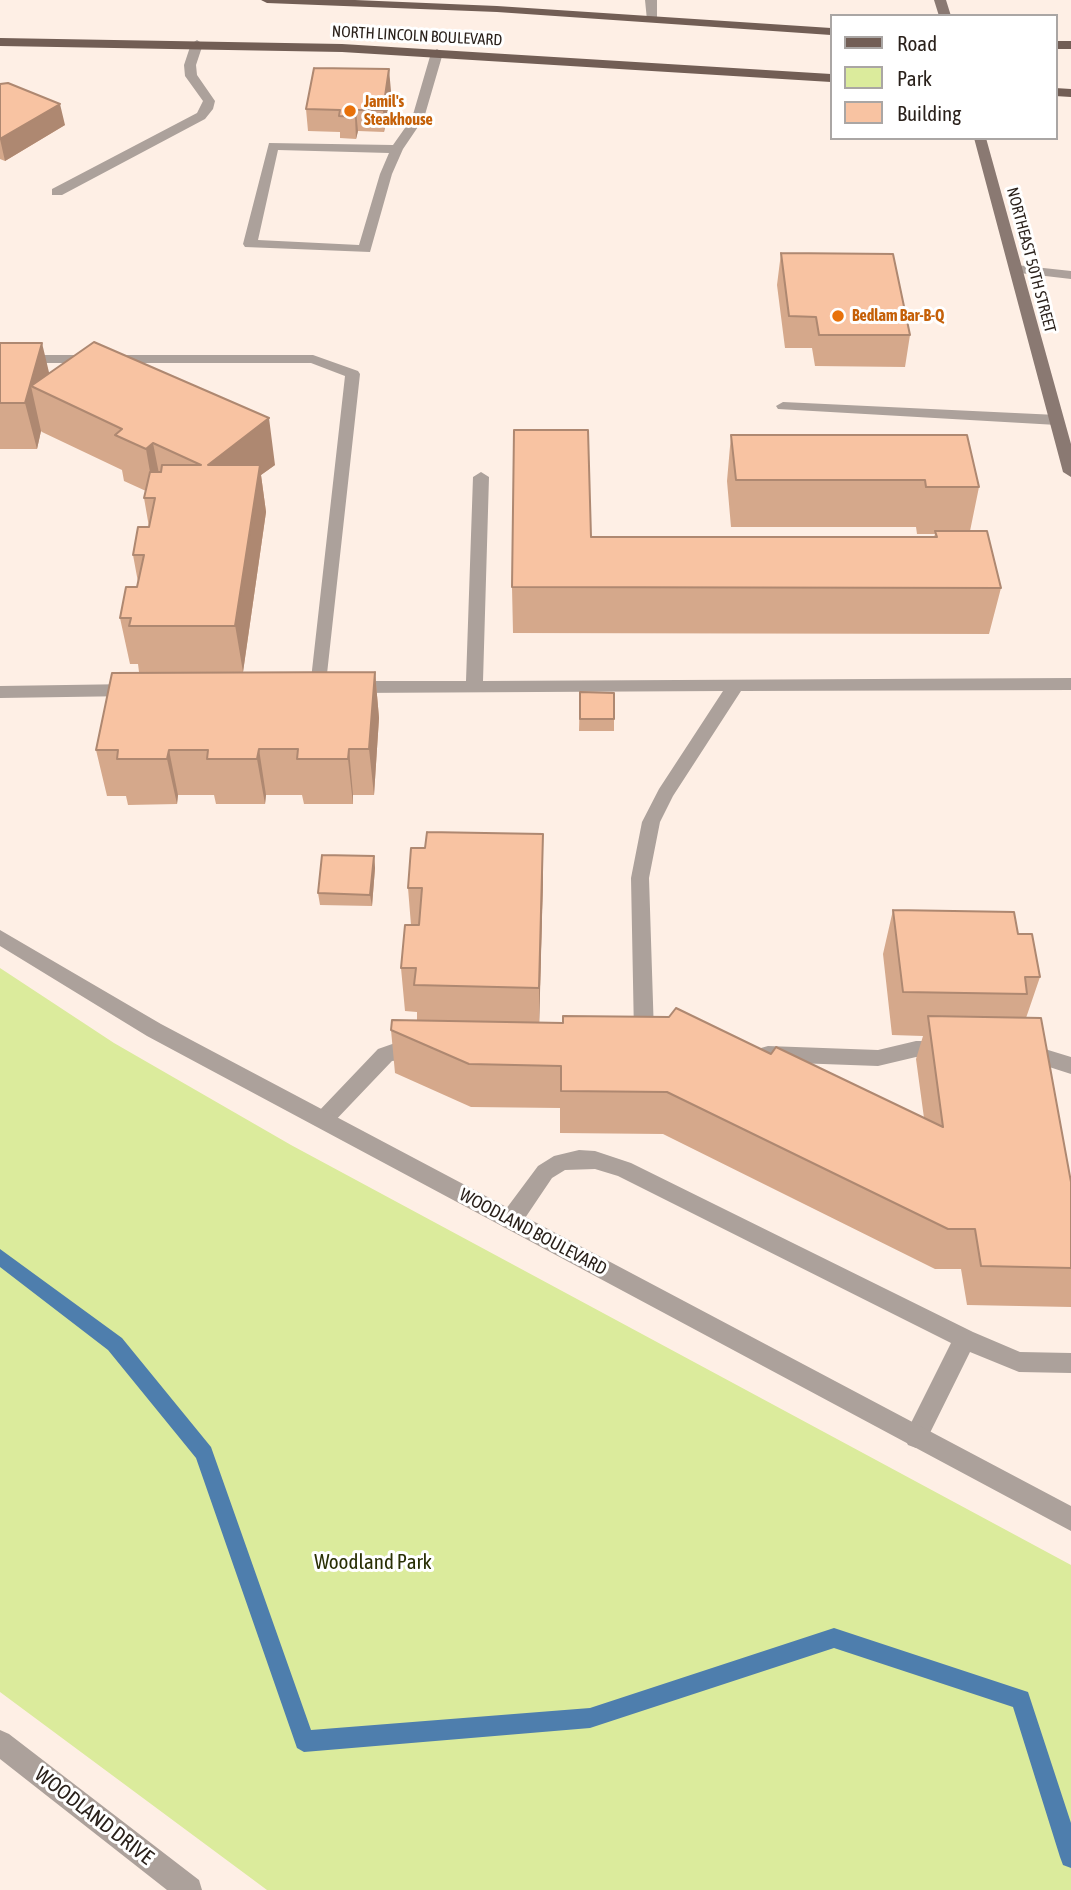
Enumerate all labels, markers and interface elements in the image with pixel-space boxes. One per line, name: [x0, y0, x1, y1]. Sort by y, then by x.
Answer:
legend: [830, 14, 1057, 140]
street label: NORTH LINCOLN BOULEVARD: [331, 22, 503, 50]
text: Road: [897, 31, 937, 55]
text: Park: [897, 66, 932, 90]
place label: Jamil's Steakhouse: [364, 92, 433, 130]
text: Building: [897, 101, 961, 125]
marker: Jamil's Steakhouse: [342, 103, 358, 119]
street label: NORTHEAST 50TH STREET: [1002, 185, 1060, 335]
place label: Bedlam Bar-B-Q: [852, 306, 944, 326]
marker: Bedlam Bar-B-Q: [830, 308, 846, 324]
street label: WOODLAND BOULEVARD: [456, 1184, 610, 1280]
park label: Woodland Park: [314, 1549, 432, 1575]
street label: WOODLAND DRIVE: [30, 1762, 158, 1870]

